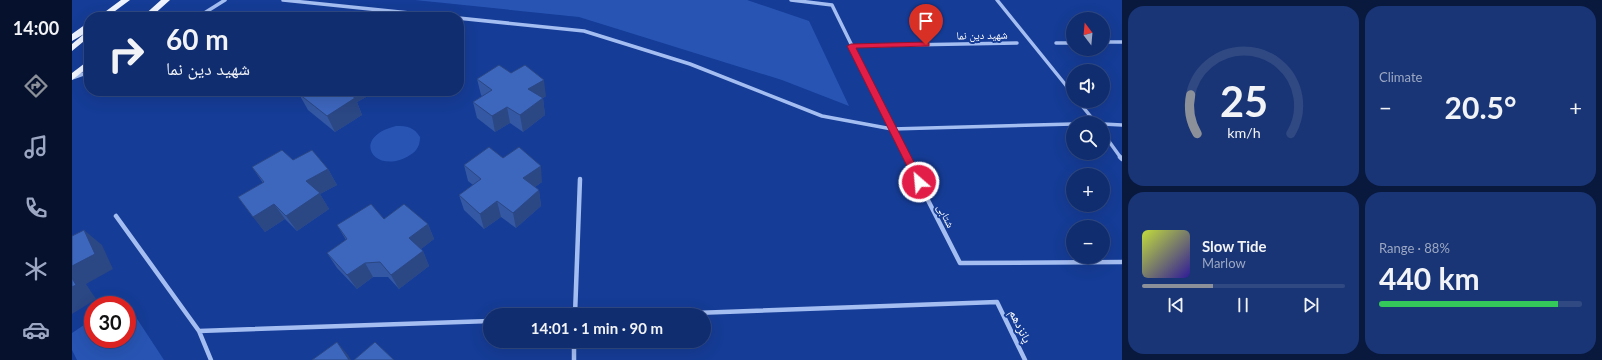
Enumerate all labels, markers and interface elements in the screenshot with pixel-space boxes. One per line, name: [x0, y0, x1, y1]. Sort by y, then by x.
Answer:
pin: [909, 4, 943, 45]
icon: arrive: [915, 10, 937, 32]
north arrow: [1066, 12, 1110, 56]
map controls: [1066, 12, 1110, 264]
text: 14:00: [13, 17, 59, 39]
text: 60 m: [166, 22, 229, 56]
icon: right: [100, 28, 152, 80]
street label: شهید دین نما: [956, 28, 1008, 42]
text: شهید دین نما: [166, 57, 250, 79]
button: sound: [1066, 64, 1110, 108]
text: Climate: [1379, 69, 1422, 85]
icon: directions: [22, 72, 50, 100]
text: 25: [1219, 76, 1268, 126]
text: 20.5°: [1445, 89, 1516, 125]
text: −: [1379, 94, 1392, 121]
text: +: [1569, 94, 1582, 121]
button: search: [1066, 116, 1110, 160]
text: km/h: [1227, 124, 1260, 141]
icon: music: [22, 133, 50, 161]
position arrow: [898, 161, 940, 203]
button: +: [1066, 168, 1110, 212]
icon: phone: [22, 194, 50, 222]
street label: شتابی: [934, 202, 958, 230]
button: −: [1066, 220, 1110, 264]
text: Slow Tide: [1202, 237, 1267, 255]
text: Range · 88%: [1379, 240, 1450, 256]
icon: climate: [22, 255, 50, 283]
text: Marlow: [1202, 255, 1246, 271]
text: 440 km: [1379, 260, 1480, 296]
icon: previous: [1165, 294, 1187, 316]
icon: pause: [1232, 294, 1254, 316]
icon: next: [1300, 294, 1322, 316]
speed limit sign: 30: [84, 296, 136, 348]
street label: پانزدهم: [1005, 307, 1036, 346]
icon: car: [22, 316, 50, 344]
text: 14:01 · 1 min · 90 m: [531, 319, 663, 337]

